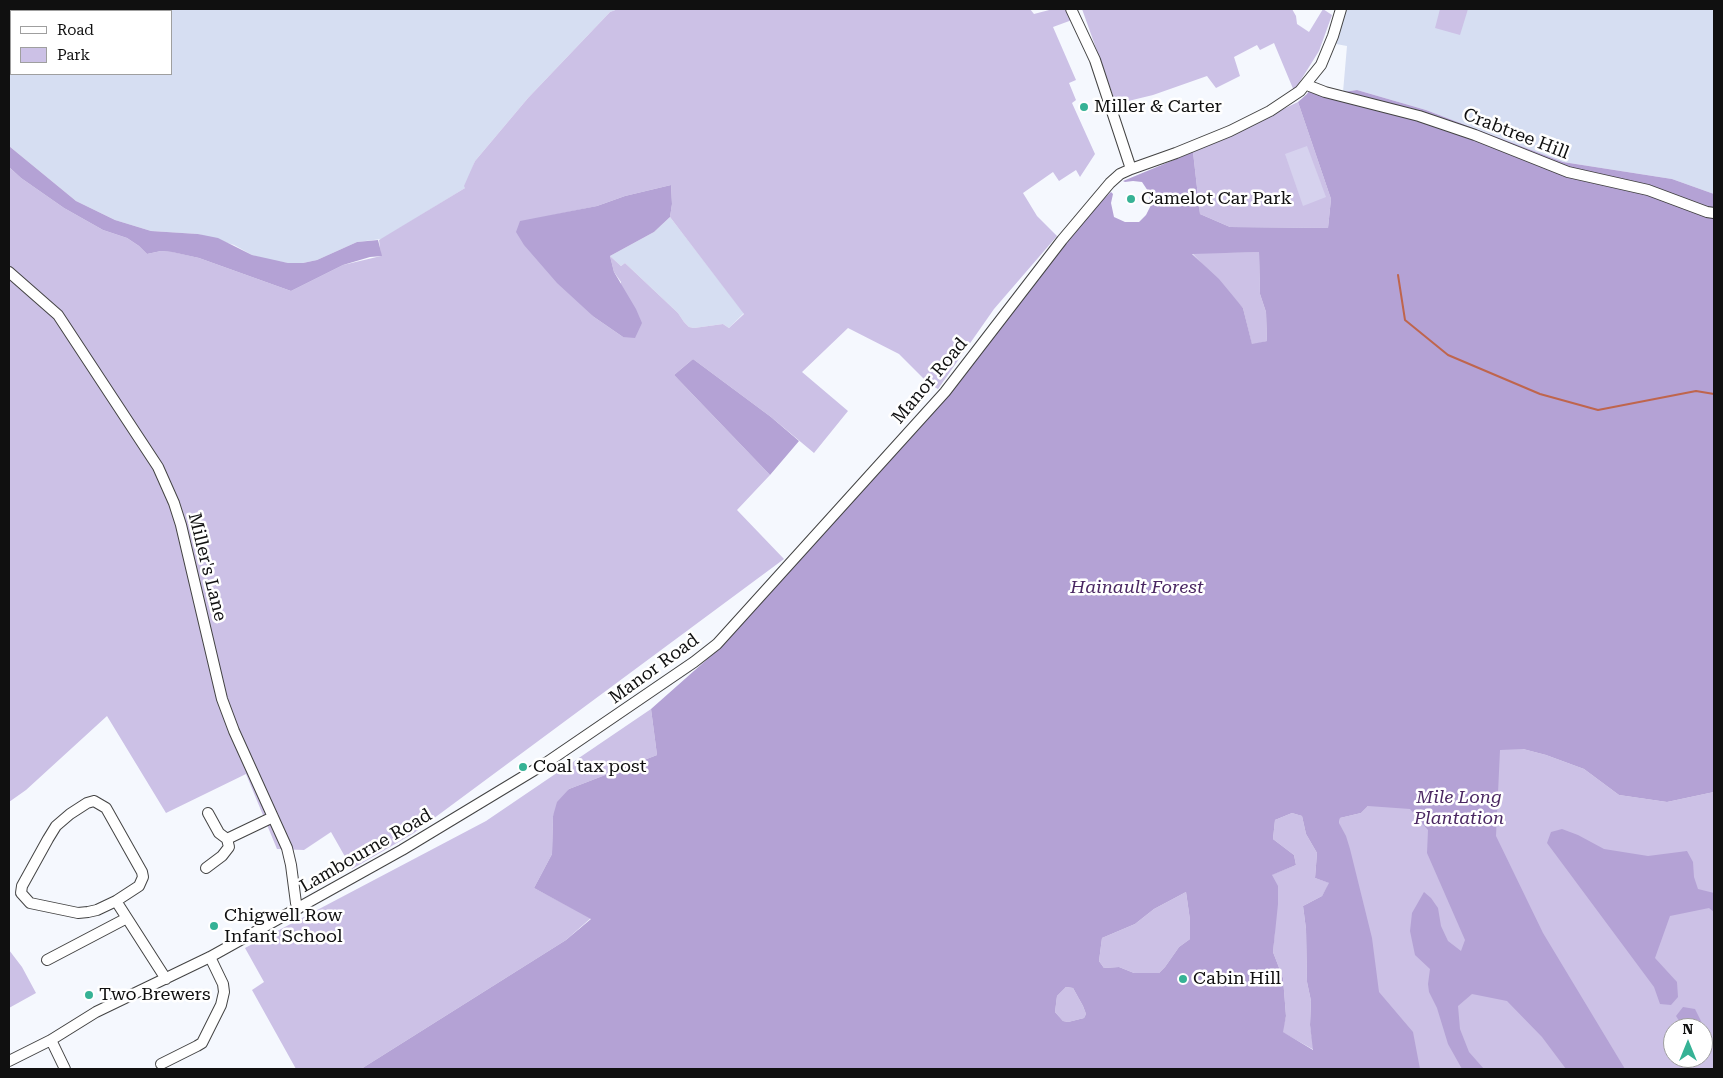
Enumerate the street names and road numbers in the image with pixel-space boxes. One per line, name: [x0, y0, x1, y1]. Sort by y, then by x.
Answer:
street label: Crabtree Hill: [1460, 104, 1572, 164]
street label: Manor Road: [888, 334, 972, 428]
street label: Miller's Lane: [183, 511, 231, 623]
street label: Manor Road: [605, 629, 703, 709]
street label: Lambourne Road: [296, 804, 436, 898]

